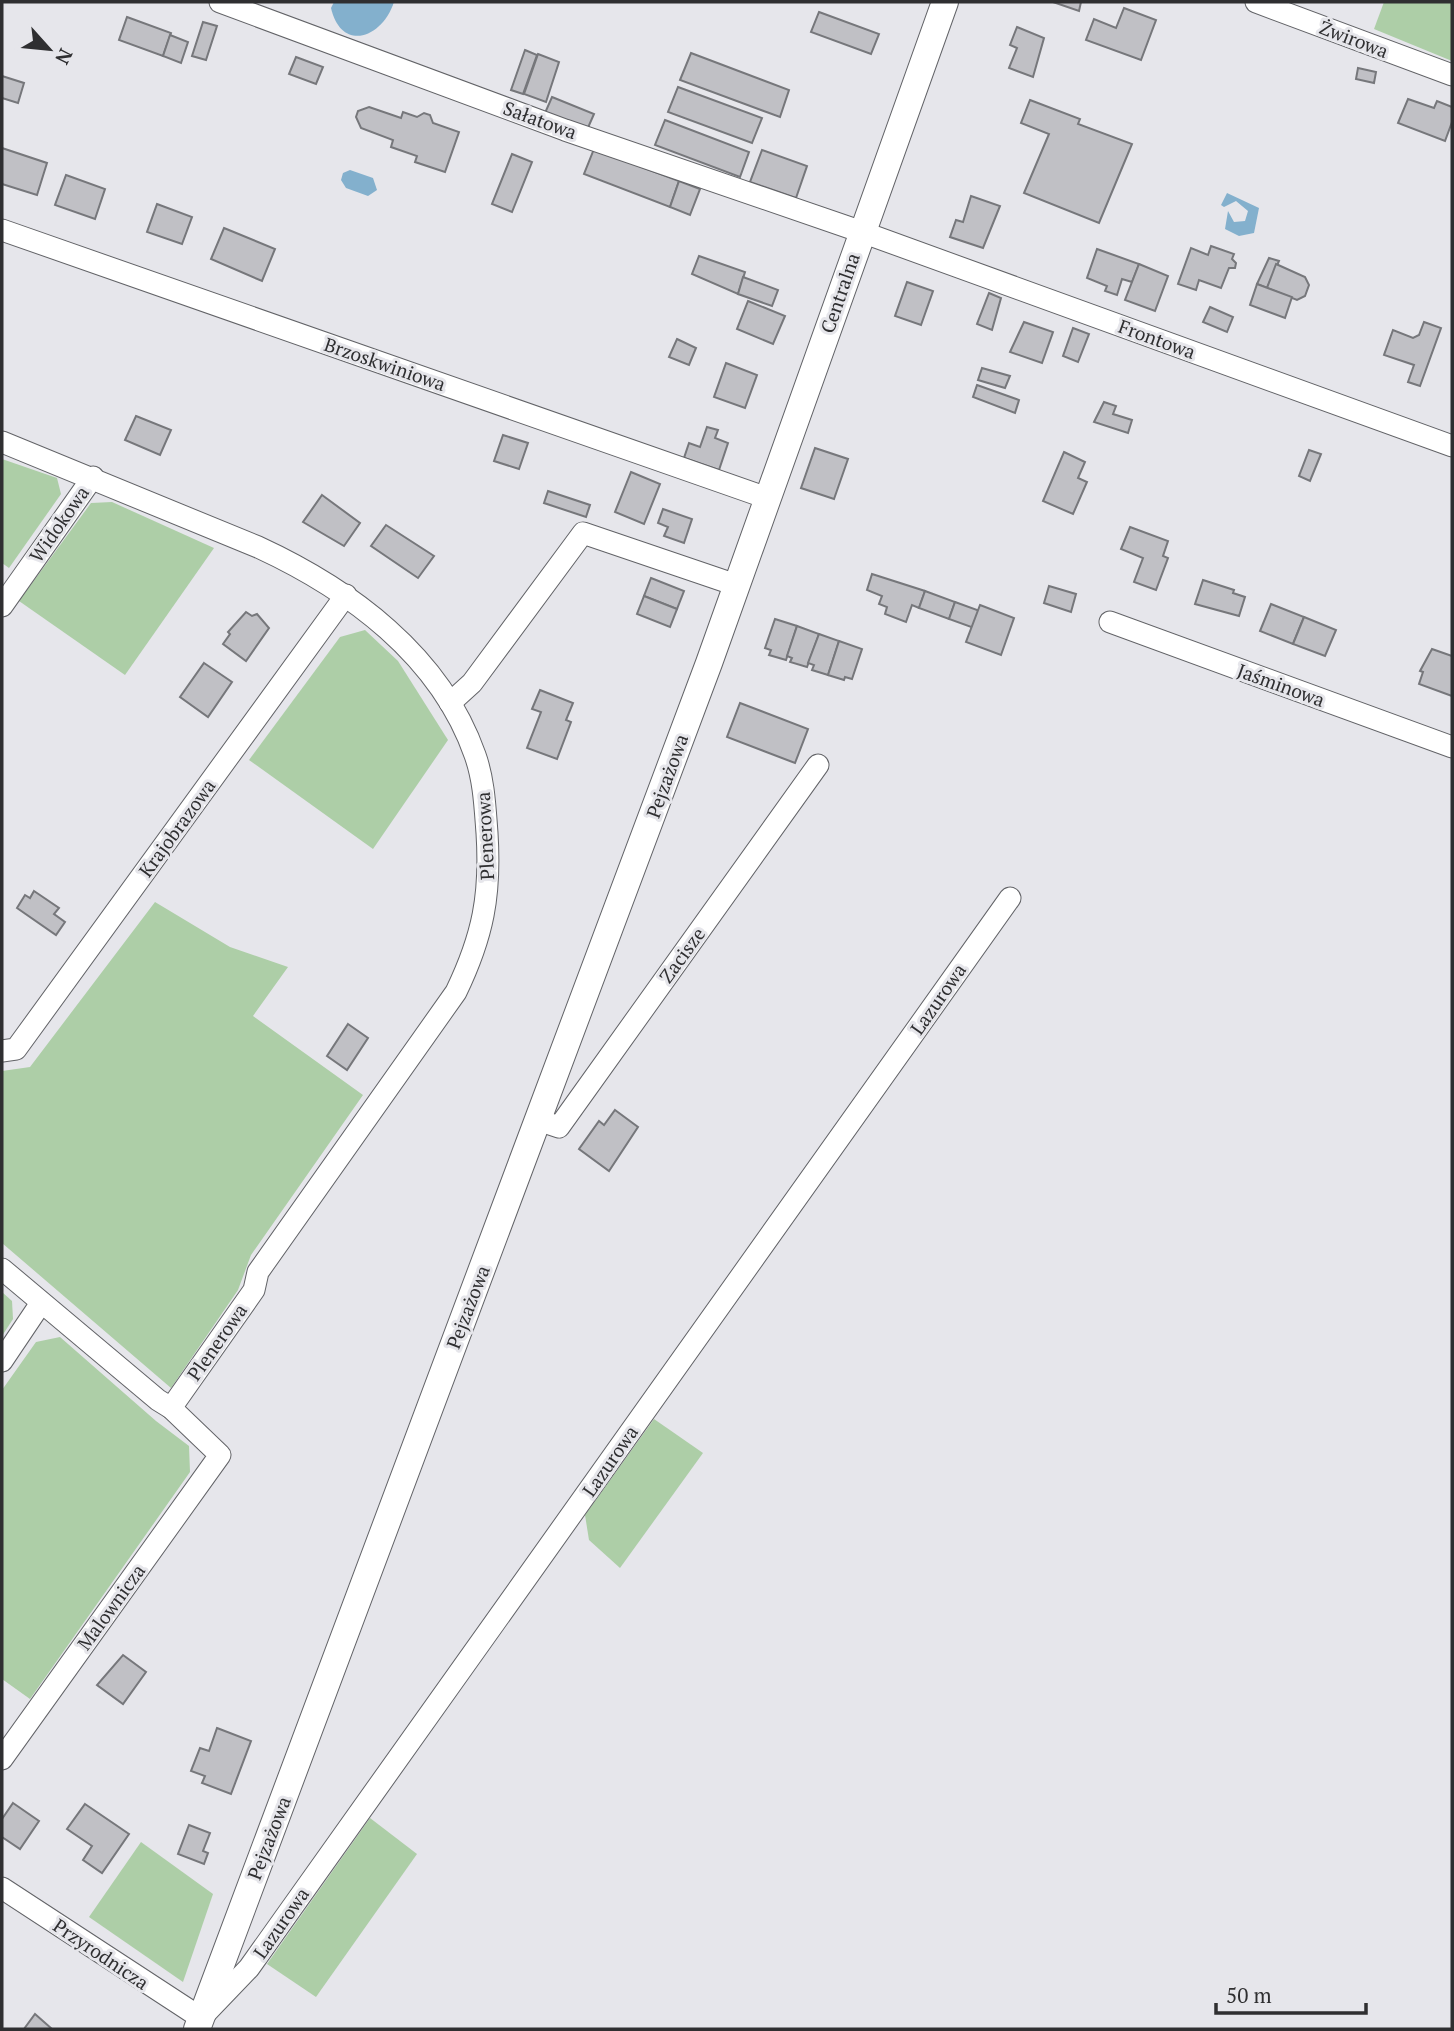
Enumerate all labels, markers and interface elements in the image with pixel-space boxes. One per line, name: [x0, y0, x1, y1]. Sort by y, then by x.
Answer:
north arrow: [14, 14, 84, 84]
street label: Żwirowa: [1316, 14, 1393, 63]
text: N: [50, 45, 79, 70]
street label: Sałatowa: [500, 95, 581, 144]
street label: Centralna: [814, 249, 865, 336]
street label: Frontowa: [1115, 313, 1199, 364]
street label: Brzoskwiniowa: [321, 331, 450, 396]
street label: Widokowa: [23, 480, 94, 567]
street label: Jaśminowa: [1234, 657, 1329, 712]
street label: Pejzażowa: [640, 730, 693, 821]
street label: Krajobrazowa: [133, 773, 221, 882]
street label: Plenerowa: [470, 791, 499, 881]
street label: Zacisze: [653, 922, 710, 987]
street label: Lazurowa: [904, 958, 971, 1039]
street label: Pejzażowa: [440, 1261, 495, 1352]
street label: Plenerowa: [181, 1298, 252, 1385]
street label: Lazurowa: [576, 1420, 643, 1501]
street label: Malownicza: [71, 1558, 150, 1655]
street label: Pejzażowa: [241, 1792, 296, 1883]
street label: Lazurowa: [247, 1882, 314, 1963]
street label: Przyrodnicza: [49, 1912, 154, 1995]
scale bar: [1216, 1972, 1366, 2016]
text: 50 m: [1226, 1981, 1272, 2009]

